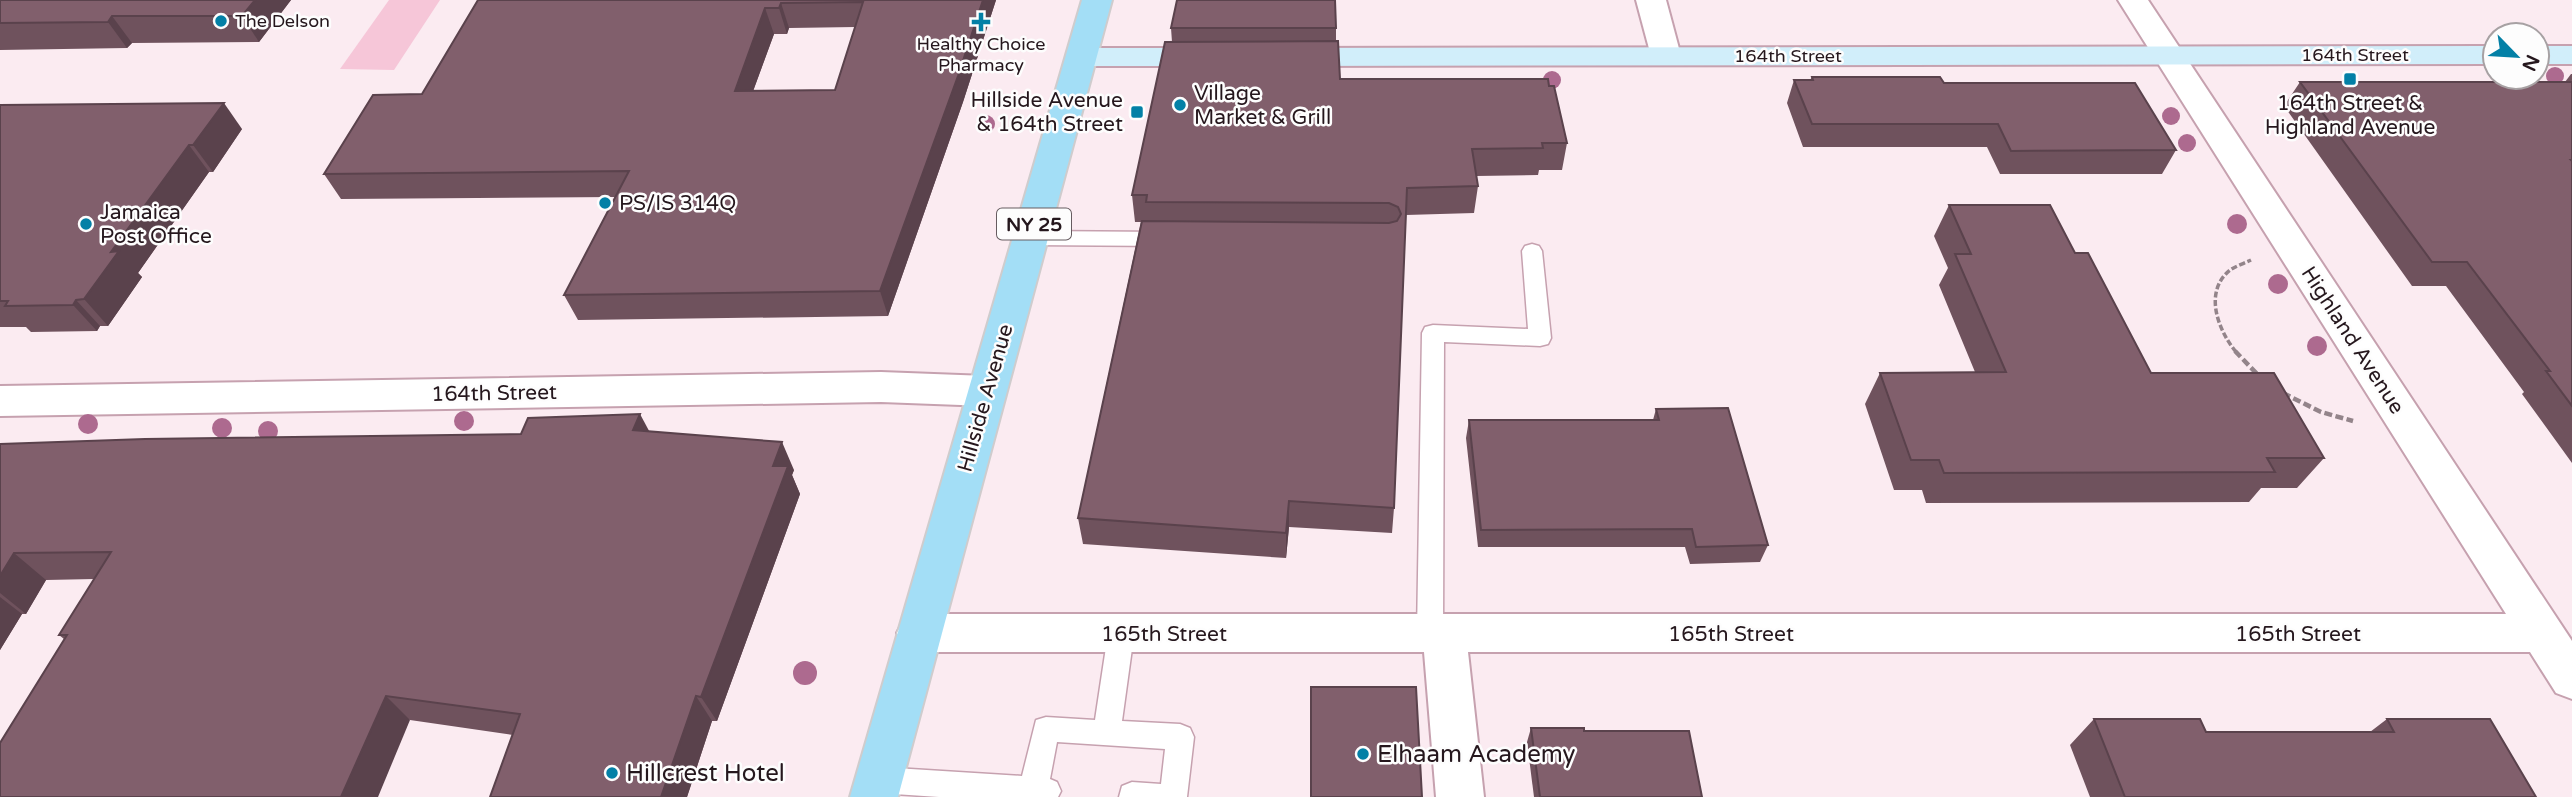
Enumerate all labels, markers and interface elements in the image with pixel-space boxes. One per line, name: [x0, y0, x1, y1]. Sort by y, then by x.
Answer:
place label: The Delson: [235, 10, 330, 32]
marker: The Delson: [213, 13, 229, 29]
marker: Healthy Choice Pharmacy: [973, 14, 989, 30]
north arrow: [2481, 21, 2551, 91]
place label: Healthy Choice Pharmacy: [917, 33, 1045, 76]
street label: 164th Street: [2301, 44, 2409, 66]
street label: 164th Street: [1734, 45, 1842, 67]
text: N: [2517, 51, 2544, 74]
marker: 164th Street & Highland Avenue: [2342, 71, 2358, 87]
place label: Village Market & Grill: [1194, 81, 1331, 130]
place label: Hillside Avenue & 164th Street: [971, 88, 1123, 137]
place label: 164th Street & Highland Avenue: [2265, 91, 2435, 140]
marker: Village Market & Grill: [1172, 97, 1188, 113]
marker: Hillside Avenue & 164th Street: [1129, 104, 1145, 120]
place label: PS/IS 314Q: [619, 191, 736, 216]
marker: PS/IS 314Q: [597, 195, 613, 211]
place label: Jamaica Post Office: [100, 200, 212, 249]
road number: NY 25: [997, 208, 1071, 240]
marker: Jamaica Post Office: [78, 216, 94, 232]
street label: Highland Avenue: [2296, 262, 2410, 419]
street label: Hillside Avenue: [952, 321, 1019, 475]
street label: 164th Street: [431, 380, 557, 407]
street label: 165th Street: [1101, 622, 1227, 647]
street label: 165th Street: [1668, 622, 1794, 647]
street label: 165th Street: [2235, 622, 2361, 647]
place label: Elhaam Academy: [1377, 740, 1576, 769]
marker: Elhaam Academy: [1355, 746, 1371, 762]
place label: Hillcrest Hotel: [626, 759, 785, 788]
marker: Hillcrest Hotel: [604, 765, 620, 781]

